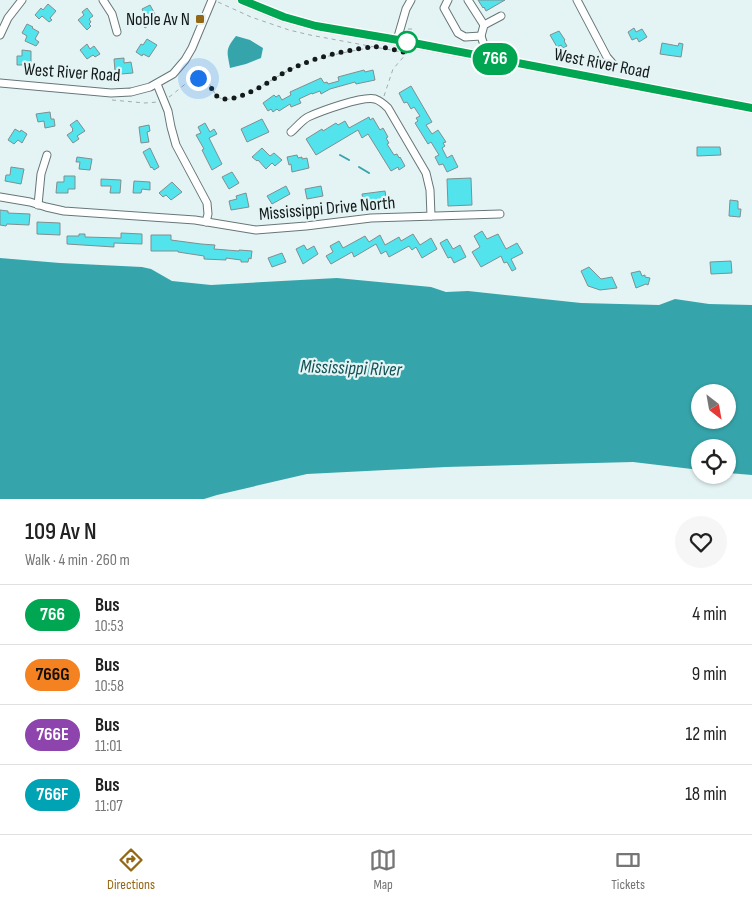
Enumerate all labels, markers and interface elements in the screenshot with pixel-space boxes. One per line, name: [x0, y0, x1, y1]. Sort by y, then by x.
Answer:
place label: Noble Av N: [126, 9, 190, 30]
marker: Noble Av N: [194, 13, 206, 25]
unlabelled marker: [396, 31, 418, 53]
line badge: 766: [466, 43, 524, 75]
street label: West River Road: [552, 44, 652, 83]
text: 766: [483, 48, 507, 69]
street label: West River Road: [23, 59, 121, 86]
your location: [186, 66, 211, 91]
street label: Mississippi Drive North: [258, 192, 396, 225]
water label: Mississippi River: [300, 355, 403, 382]
north arrow: [691, 384, 736, 429]
map controls: [691, 384, 736, 484]
button: locate: [691, 439, 736, 484]
button: heart: [675, 516, 727, 568]
text: 109 Av N: [25, 517, 97, 546]
text: Walk · 4 min · 260 m: [25, 551, 130, 570]
text: Bus: [95, 594, 120, 617]
text: 4 min: [692, 603, 727, 626]
text: 766: [40, 604, 65, 625]
text: 10:53: [95, 617, 124, 636]
text: Bus: [95, 654, 120, 677]
text: 9 min: [692, 663, 727, 686]
text: 766G: [35, 664, 70, 685]
text: 10:58: [95, 677, 124, 696]
text: Bus: [95, 714, 120, 737]
text: 12 min: [685, 723, 727, 746]
text: 766E: [36, 724, 69, 745]
text: 11:01: [95, 737, 122, 756]
text: Bus: [95, 774, 120, 797]
text: 18 min: [685, 783, 727, 806]
text: 766F: [36, 784, 69, 805]
text: 11:07: [95, 797, 123, 816]
tab: Directions: [107, 846, 155, 893]
tab: Map: [369, 846, 397, 893]
tab: Tickets: [611, 846, 645, 893]

